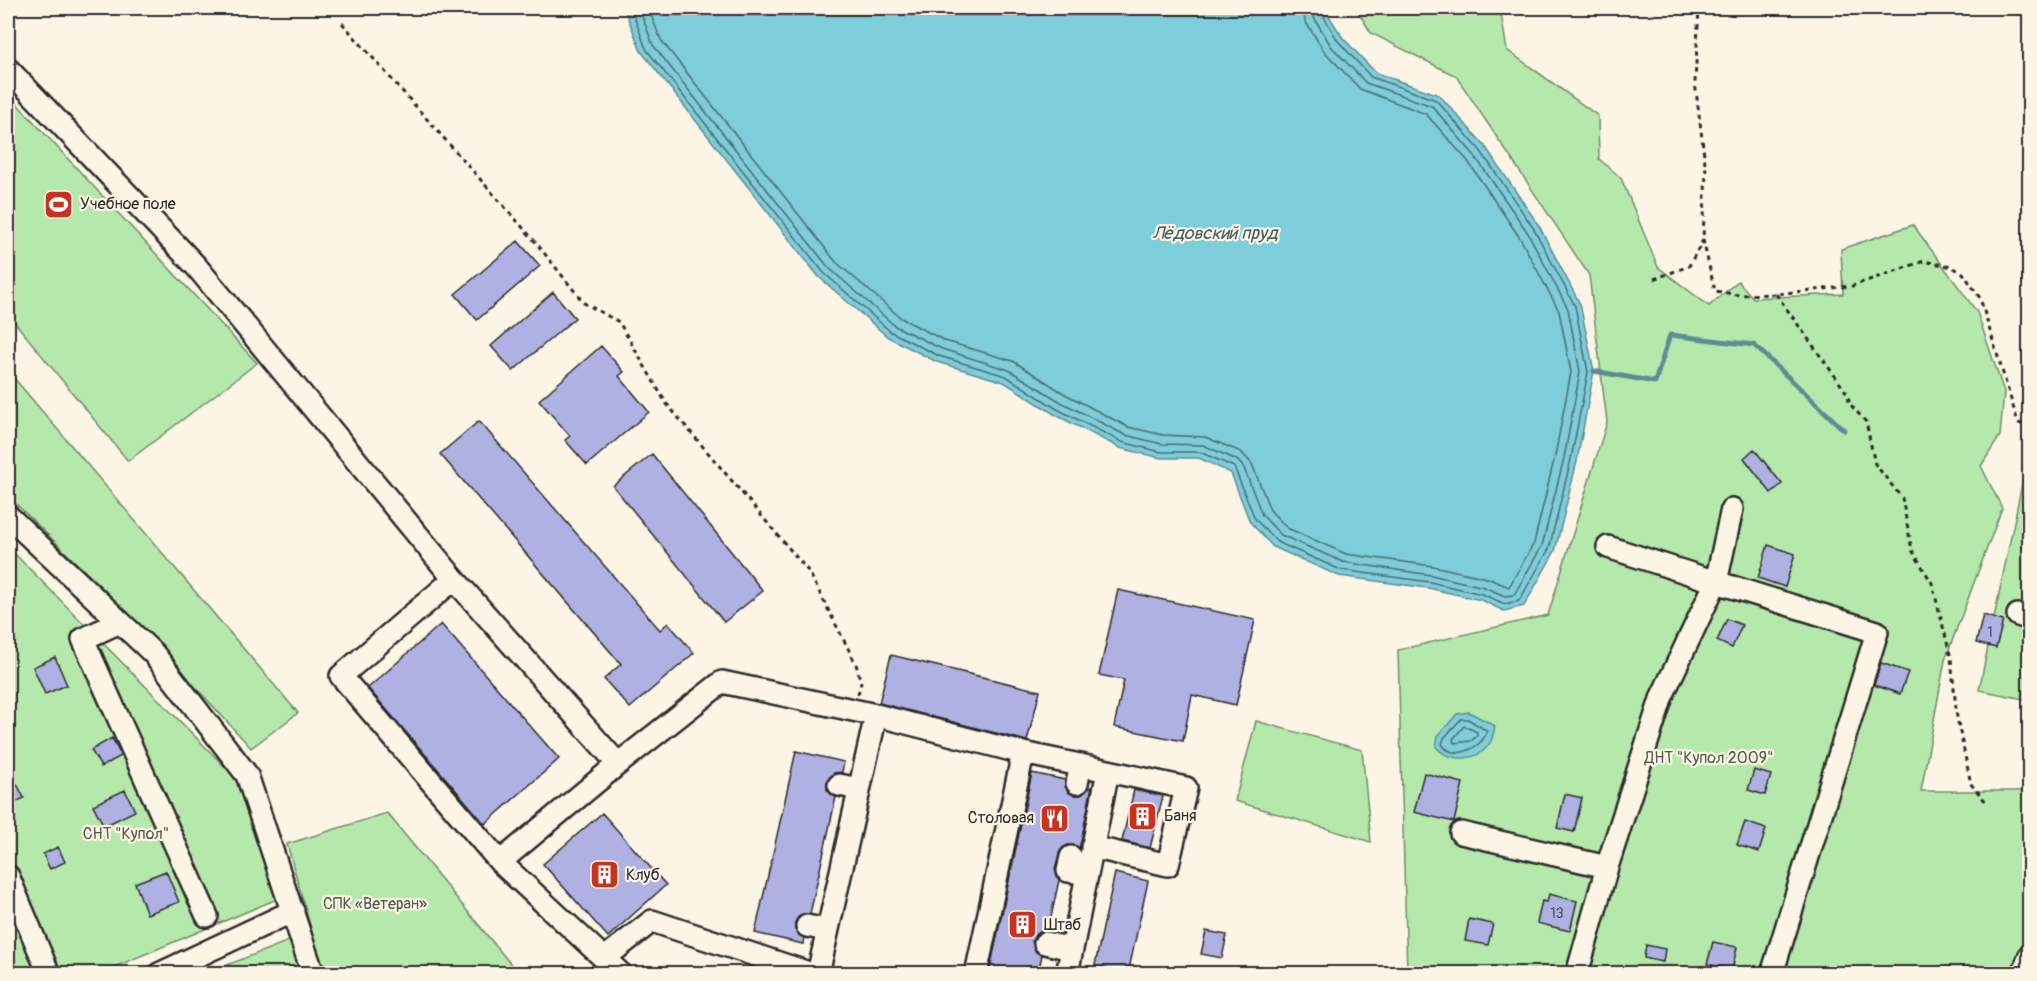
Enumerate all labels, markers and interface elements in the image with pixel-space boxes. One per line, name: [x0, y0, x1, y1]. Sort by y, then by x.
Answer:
sports icon: Учебное поле: [43, 188, 75, 220]
place label: Учебное поле: [80, 194, 176, 214]
water label: Лёдовский пруд: [1153, 222, 1280, 245]
house number: 1: [1987, 624, 1993, 641]
park label: ДНТ "Купол 2009": [1644, 748, 1773, 768]
building icon: Баня: [1127, 800, 1159, 832]
restaurant icon: Столовая: [1039, 802, 1071, 834]
place label: Баня: [1164, 806, 1197, 826]
place label: Столовая: [968, 808, 1034, 828]
park label: СНТ "Купол": [83, 824, 169, 844]
building icon: Клуб: [589, 859, 621, 891]
place label: Клуб: [626, 865, 660, 885]
park label: СПК «Ветеран»: [323, 894, 427, 914]
house number: 13: [1550, 905, 1564, 922]
building icon: Штаб: [1007, 909, 1039, 941]
place label: Штаб: [1044, 915, 1081, 935]

